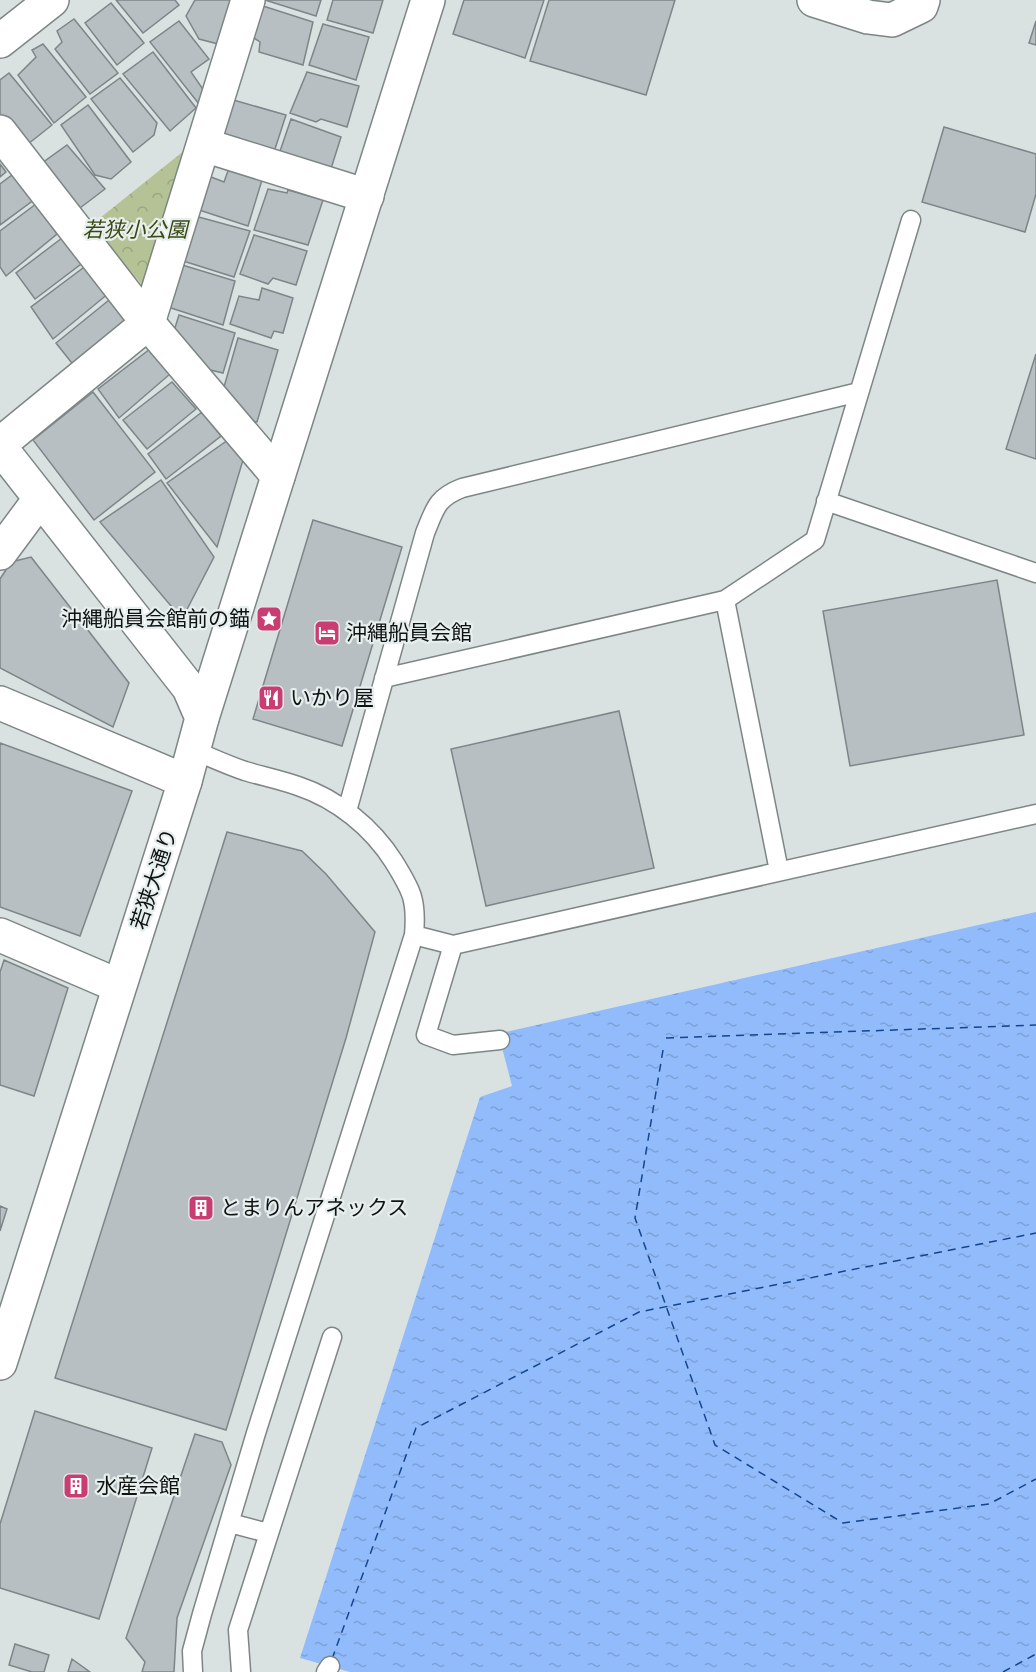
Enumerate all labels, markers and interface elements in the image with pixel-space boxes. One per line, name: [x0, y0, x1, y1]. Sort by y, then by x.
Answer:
park label: 若狭小公園: [83, 218, 190, 242]
place icon: 沖縄船員会館前の錨: [254, 604, 284, 634]
place label: 沖縄船員会館前の錨: [61, 607, 250, 631]
hotel icon: 沖縄船員会館: [312, 618, 342, 648]
place label: 沖縄船員会館: [346, 621, 472, 645]
restaurant icon: いかり屋: [256, 683, 286, 713]
place label: いかり屋: [290, 686, 374, 710]
street label: 若狭大通り: [126, 825, 182, 933]
building icon: とまりんアネックス: [186, 1193, 216, 1223]
place label: とまりんアネックス: [220, 1196, 408, 1220]
building icon: 水産会館: [61, 1471, 91, 1501]
place label: 水産会館: [96, 1474, 180, 1498]

